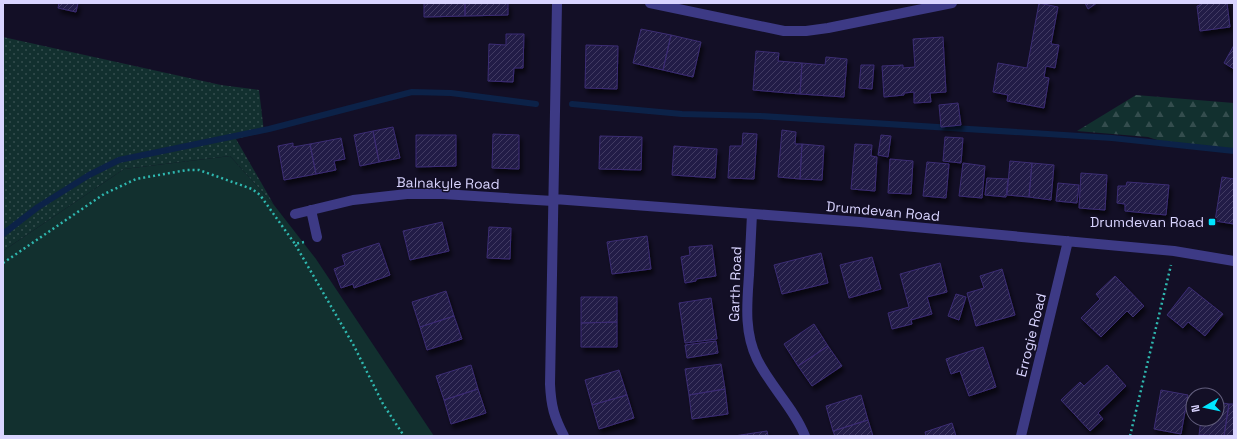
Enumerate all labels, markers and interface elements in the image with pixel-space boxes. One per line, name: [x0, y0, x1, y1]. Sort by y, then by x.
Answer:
street label: Balnakyle Road: [396, 173, 500, 193]
street label: Drumdevan Road: [825, 197, 941, 225]
place label: Drumdevan Road: [1090, 213, 1204, 231]
marker: Drumdevan Road: [1207, 217, 1217, 227]
street label: Garth Road: [725, 246, 745, 322]
street label: Errogie Road: [1012, 291, 1050, 379]
north arrow: [1185, 387, 1225, 427]
text: N: [1188, 404, 1203, 413]

